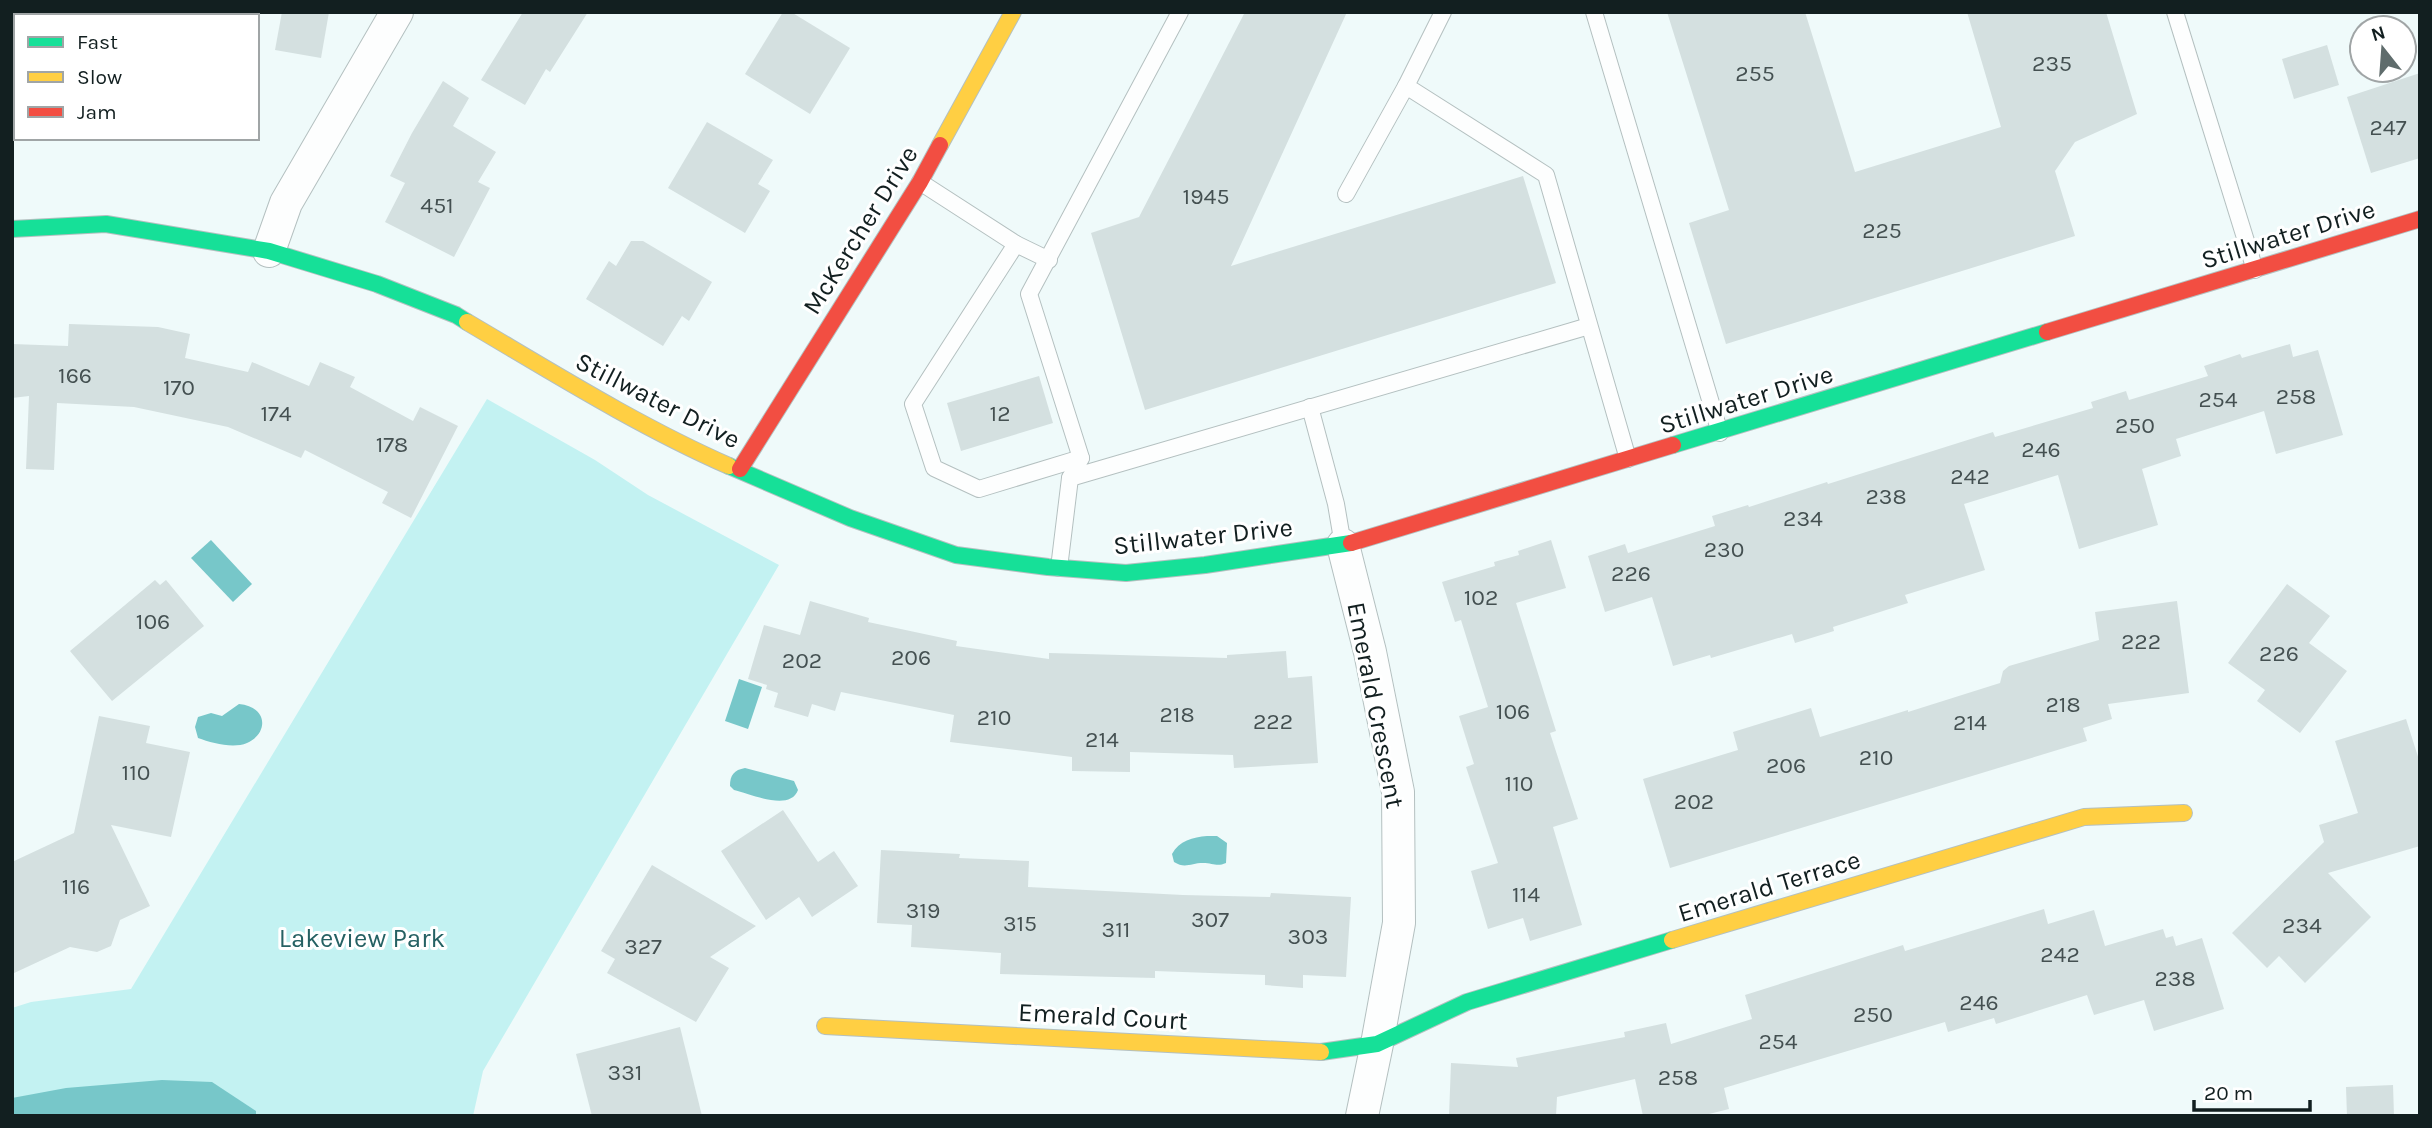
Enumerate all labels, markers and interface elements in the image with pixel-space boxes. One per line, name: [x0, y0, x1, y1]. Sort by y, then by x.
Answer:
legend: [14, 14, 259, 140]
north arrow: [2348, 14, 2418, 84]
text: N: [2369, 21, 2388, 46]
text: Fast: [77, 30, 118, 54]
house number: 235: [2032, 50, 2072, 77]
house number: 255: [1735, 60, 1775, 87]
text: Slow: [77, 65, 122, 89]
text: Jam: [77, 100, 117, 124]
house number: 247: [2370, 114, 2407, 141]
street label: McKercher Drive: [796, 140, 925, 320]
house number: 1945: [1183, 183, 1229, 210]
house number: 451: [420, 192, 454, 219]
street label: Stillwater Drive: [2197, 193, 2379, 276]
house number: 225: [1862, 217, 1902, 244]
street label: Stillwater Drive: [570, 346, 745, 455]
street label: Stillwater Drive: [1655, 358, 1837, 441]
house number: 166: [58, 362, 92, 389]
house number: 170: [163, 374, 195, 401]
house number: 258: [2276, 383, 2316, 410]
house number: 254: [2198, 386, 2238, 413]
house number: 174: [260, 400, 292, 427]
house number: 12: [990, 400, 1010, 427]
house number: 250: [2115, 412, 2155, 439]
house number: 178: [376, 431, 408, 458]
house number: 246: [2021, 436, 2061, 463]
house number: 242: [1950, 463, 1990, 490]
house number: 238: [1865, 483, 1907, 510]
house number: 234: [1783, 505, 1823, 532]
street label: Stillwater Drive: [1112, 512, 1294, 561]
house number: 230: [1704, 536, 1744, 563]
house number: 226: [1611, 560, 1651, 587]
house number: 102: [1464, 584, 1498, 611]
street label: Emerald Crescent: [1340, 599, 1411, 811]
house number: 106: [136, 608, 170, 635]
house number: 222: [2121, 628, 2161, 655]
house number: 226: [2259, 640, 2299, 667]
house number: 206: [891, 644, 931, 671]
house number: 202: [782, 647, 822, 674]
house number: 218: [2045, 691, 2081, 718]
house number: 106: [1496, 698, 1530, 725]
house number: 218: [1159, 701, 1195, 728]
house number: 210: [977, 704, 1011, 731]
house number: 222: [1253, 708, 1293, 735]
house number: 214: [1953, 709, 1987, 736]
house number: 214: [1085, 726, 1119, 753]
house number: 210: [1859, 744, 1893, 771]
house number: 206: [1766, 752, 1806, 779]
house number: 110: [122, 759, 150, 786]
house number: 110: [1505, 770, 1533, 797]
house number: 202: [1674, 788, 1714, 815]
street label: Emerald Terrace: [1674, 844, 1864, 929]
house number: 116: [62, 873, 90, 900]
house number: 114: [1512, 881, 1540, 908]
house number: 319: [906, 897, 940, 924]
house number: 307: [1191, 906, 1229, 933]
house number: 315: [1003, 910, 1037, 937]
house number: 234: [2282, 912, 2322, 939]
house number: 311: [1102, 916, 1130, 943]
park label: Lakeview Park: [279, 923, 445, 954]
house number: 303: [1288, 923, 1328, 950]
house number: 327: [624, 933, 662, 960]
house number: 242: [2040, 941, 2080, 968]
house number: 238: [2154, 965, 2196, 992]
house number: 246: [1959, 989, 1999, 1016]
street label: Emerald Court: [1017, 997, 1189, 1036]
house number: 250: [1853, 1001, 1893, 1028]
house number: 254: [1758, 1028, 1798, 1055]
house number: 331: [608, 1059, 642, 1086]
house number: 258: [1658, 1064, 1698, 1091]
scale bar: [2194, 1068, 2310, 1112]
text: 20 m: [2204, 1081, 2253, 1105]

